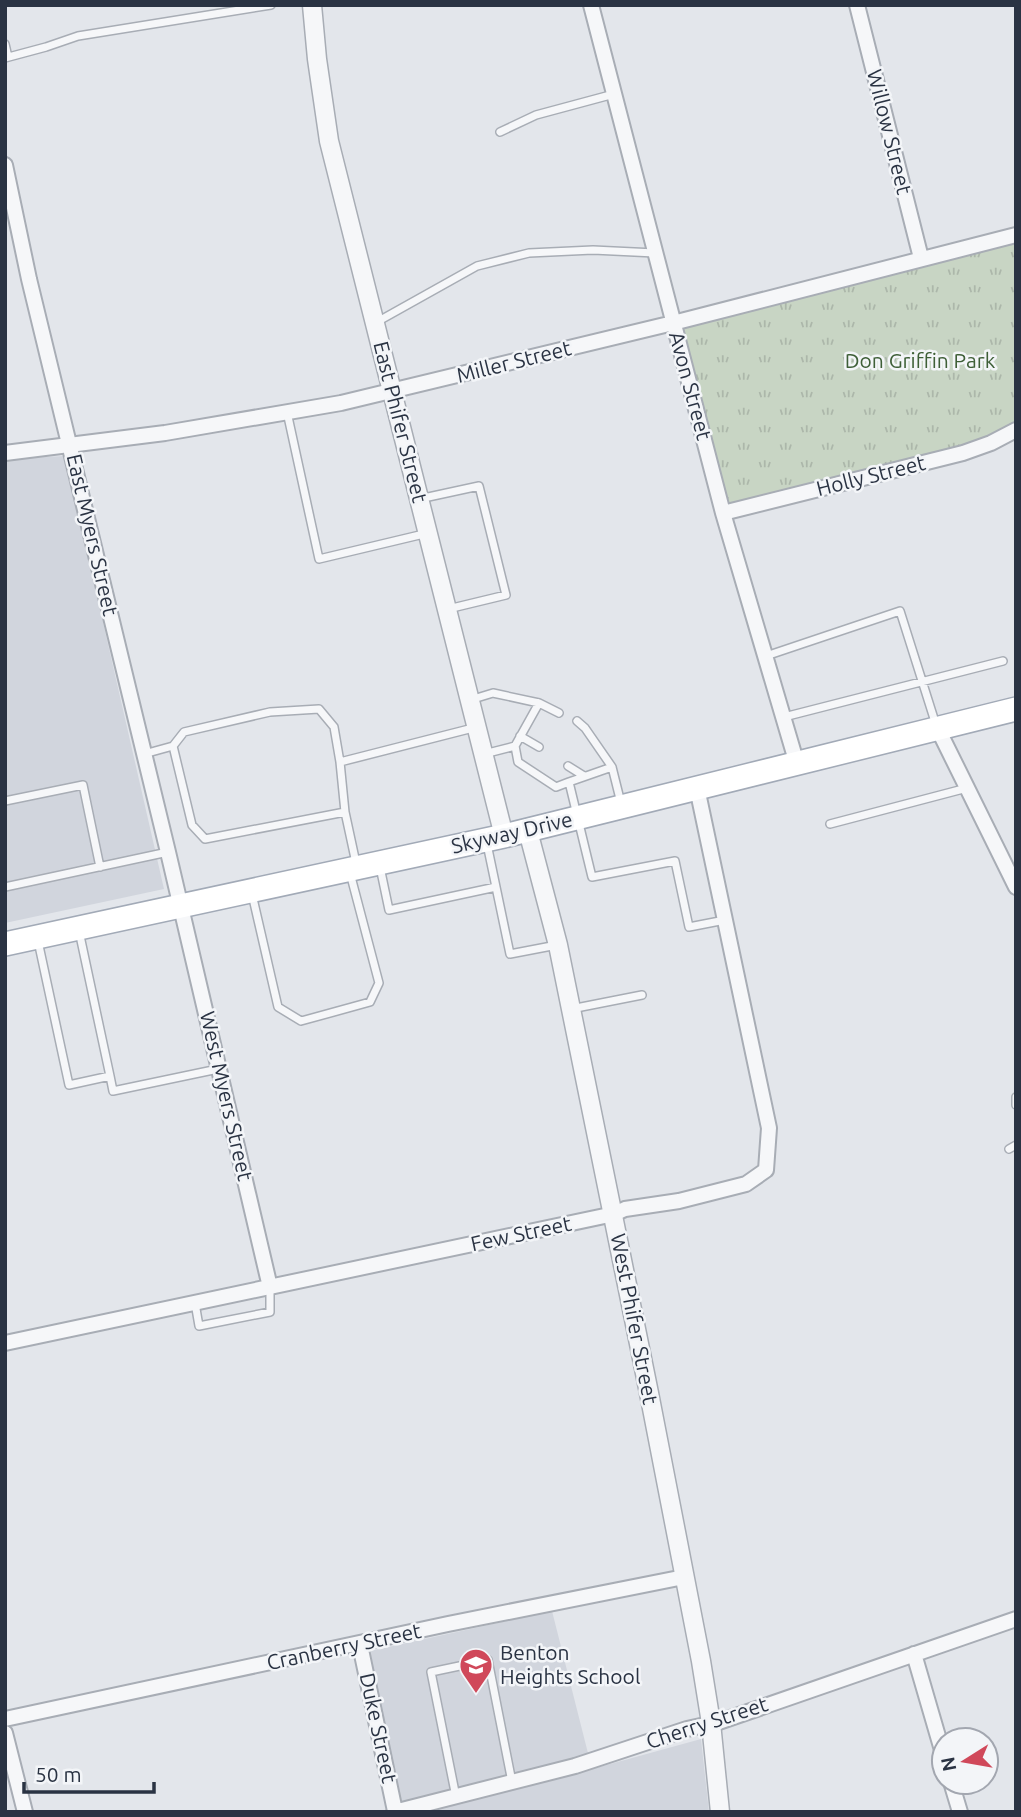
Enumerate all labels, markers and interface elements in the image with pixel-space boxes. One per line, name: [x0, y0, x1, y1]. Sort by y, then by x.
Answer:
street label: Willow Street: [863, 67, 917, 197]
street label: Avon Street: [665, 329, 717, 443]
street label: Miller Street: [454, 335, 574, 387]
street label: East Phifer Street: [369, 339, 433, 505]
park label: Don Griffin Park: [845, 348, 996, 372]
street label: Holly Street: [814, 450, 928, 500]
street label: East Myers Street: [63, 452, 123, 618]
street label: Skyway Drive: [449, 806, 575, 858]
street label: West Myers Street: [196, 1009, 258, 1183]
street label: Few Street: [468, 1211, 573, 1255]
street label: West Phifer Street: [607, 1231, 663, 1406]
street label: Cranberry Street: [264, 1618, 423, 1674]
place label: Benton Heights School: [500, 1640, 640, 1688]
school or university icon: Benton Heights School: [457, 1646, 495, 1695]
street label: Duke Street: [356, 1670, 402, 1785]
street label: Cherry Street: [643, 1691, 771, 1753]
north arrow: [930, 1726, 1000, 1796]
scale bar: [24, 1750, 154, 1794]
text: N: [936, 1755, 960, 1773]
text: 50 m: [35, 1762, 82, 1786]

